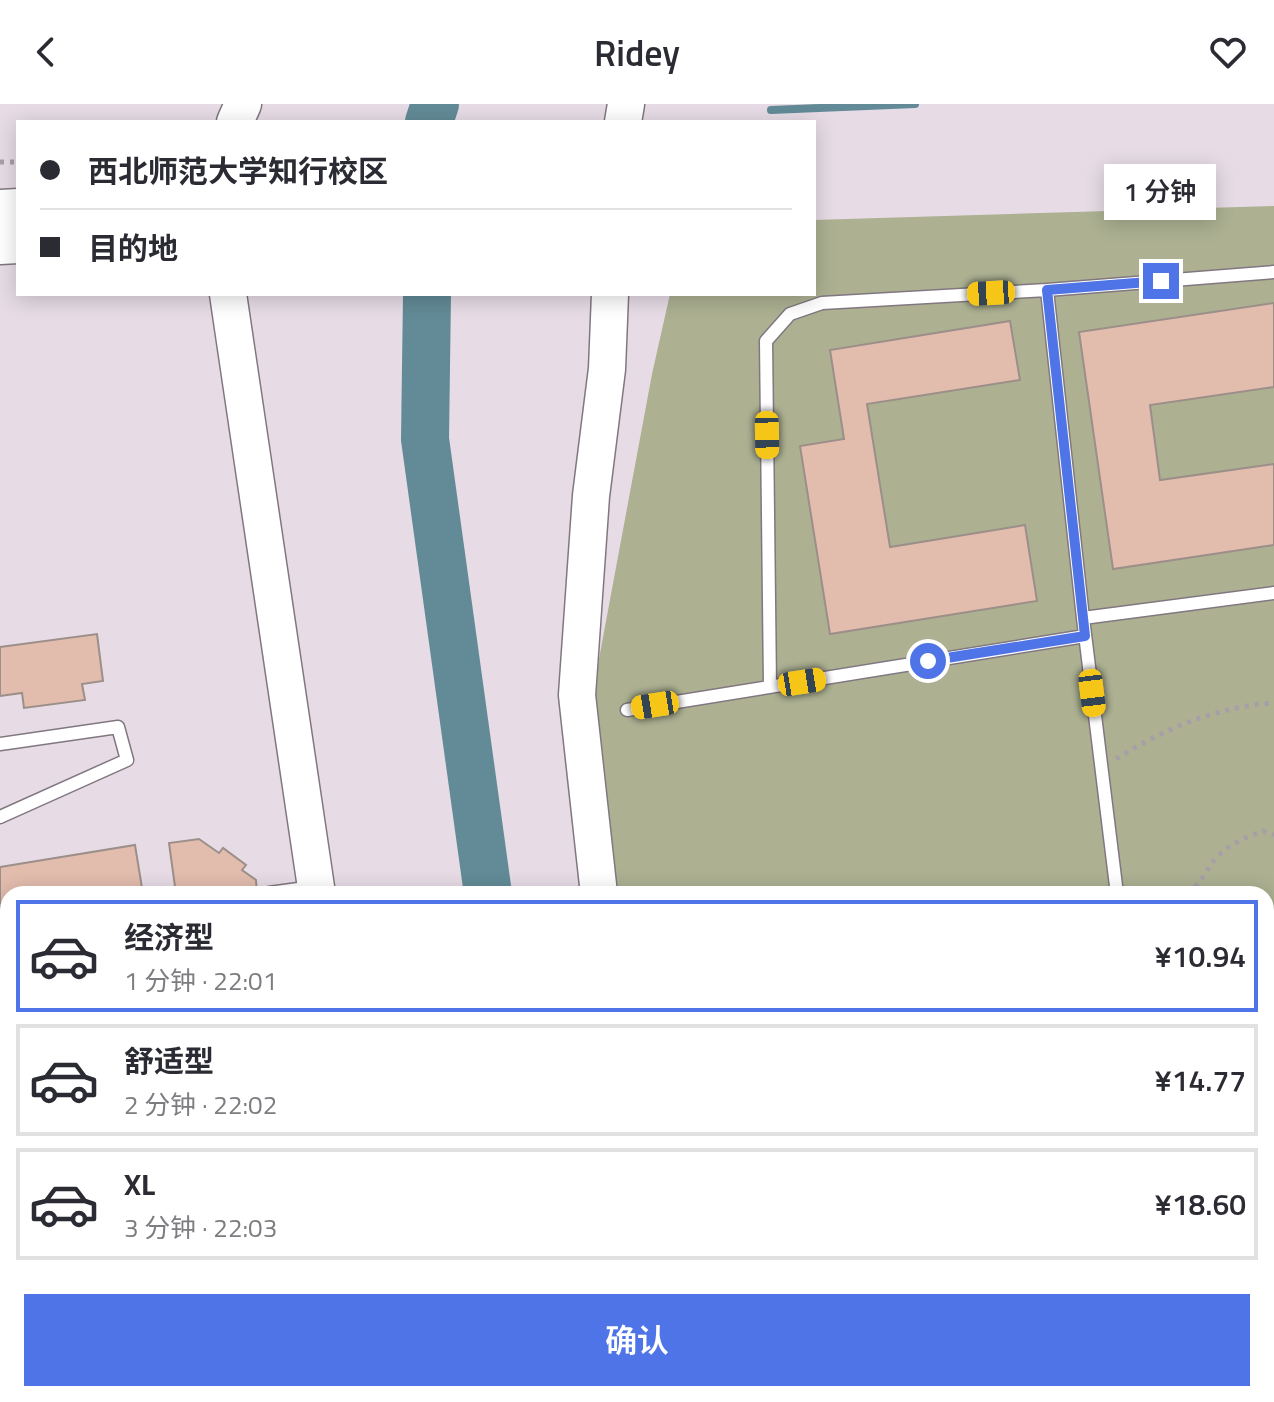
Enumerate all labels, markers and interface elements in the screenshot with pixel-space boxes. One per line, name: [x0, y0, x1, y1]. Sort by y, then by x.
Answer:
text: Ridey: [594, 25, 680, 80]
icon: back: [24, 30, 68, 74]
icon: heart: [1206, 30, 1250, 74]
text: 西北师范大学知行校区: [88, 148, 388, 194]
callout: 1 分钟: [1105, 165, 1217, 221]
text: 1 分钟: [1124, 172, 1196, 211]
text: 目的地: [88, 225, 178, 271]
route end: [1143, 263, 1179, 299]
car: [966, 280, 1016, 306]
car: [755, 411, 779, 459]
route start: [910, 643, 946, 679]
car: [776, 666, 828, 698]
car: [1077, 668, 1107, 718]
car: [629, 689, 681, 721]
text: 经济型: [124, 914, 214, 960]
icon: car: [28, 920, 100, 992]
text: ¥10.94: [1155, 933, 1246, 979]
text: 1 分钟 · 22:01: [124, 961, 277, 1000]
text: 舒适型: [124, 1038, 214, 1084]
icon: car: [28, 1044, 100, 1116]
text: ¥14.77: [1155, 1057, 1246, 1103]
text: 2 分钟 · 22:02: [124, 1085, 277, 1124]
text: XL: [124, 1161, 155, 1207]
icon: car: [28, 1168, 100, 1240]
text: ¥18.60: [1155, 1181, 1246, 1227]
text: 3 分钟 · 22:03: [124, 1208, 277, 1247]
button: 确认: [24, 1294, 1250, 1386]

